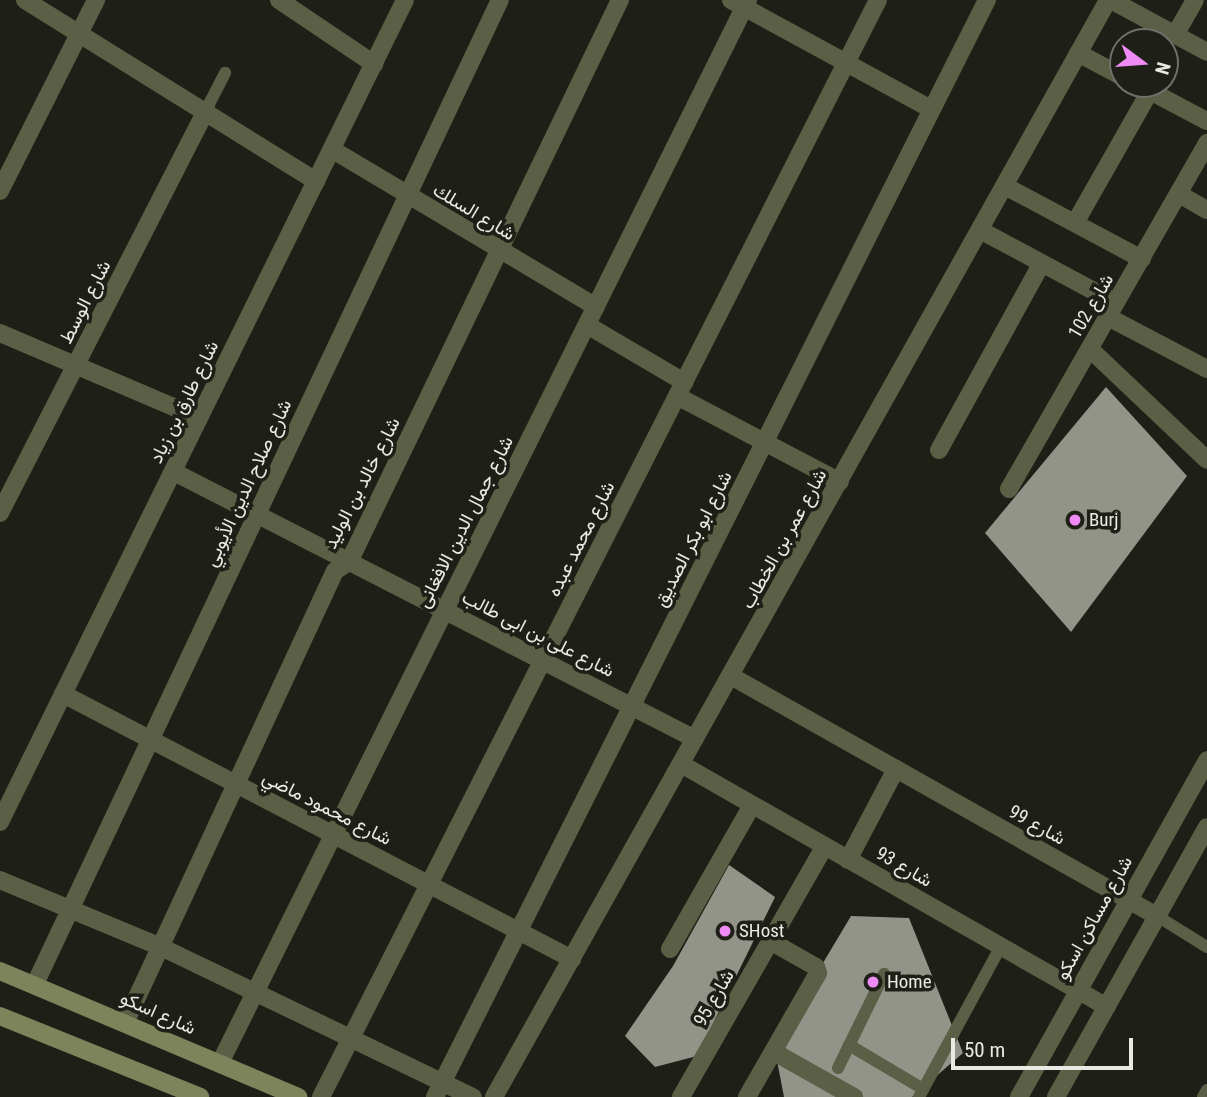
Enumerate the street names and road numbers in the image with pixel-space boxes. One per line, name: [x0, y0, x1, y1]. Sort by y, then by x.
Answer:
street label: شارع السلك: [429, 179, 519, 245]
street label: شارع الوسط: [54, 257, 116, 347]
street label: شارع 102: [1063, 270, 1119, 342]
street label: شارع طارق بن زياد: [144, 337, 224, 467]
street label: شارع صلاح الدين الأيوبي: [199, 396, 297, 570]
street label: شارع خالد بن الوليد: [319, 413, 405, 553]
street label: شارع جمال الدين الافغانى: [412, 432, 518, 612]
street label: شارع عمر بن الخطاب: [736, 465, 832, 613]
street label: شارع ابو بكر الصديق: [649, 467, 737, 611]
street label: شارع محمد عبده: [542, 477, 620, 601]
street label: شارع على بن ابى طالب: [458, 586, 618, 682]
street label: شارع محمود ماضي: [259, 766, 395, 850]
street label: شارع 99: [1005, 800, 1069, 850]
street label: شارع 93: [872, 842, 936, 892]
street label: شارع مساكن اسكو: [1051, 852, 1137, 984]
street label: شارع 95: [689, 966, 739, 1030]
street label: شارع اسكو: [117, 986, 199, 1040]

